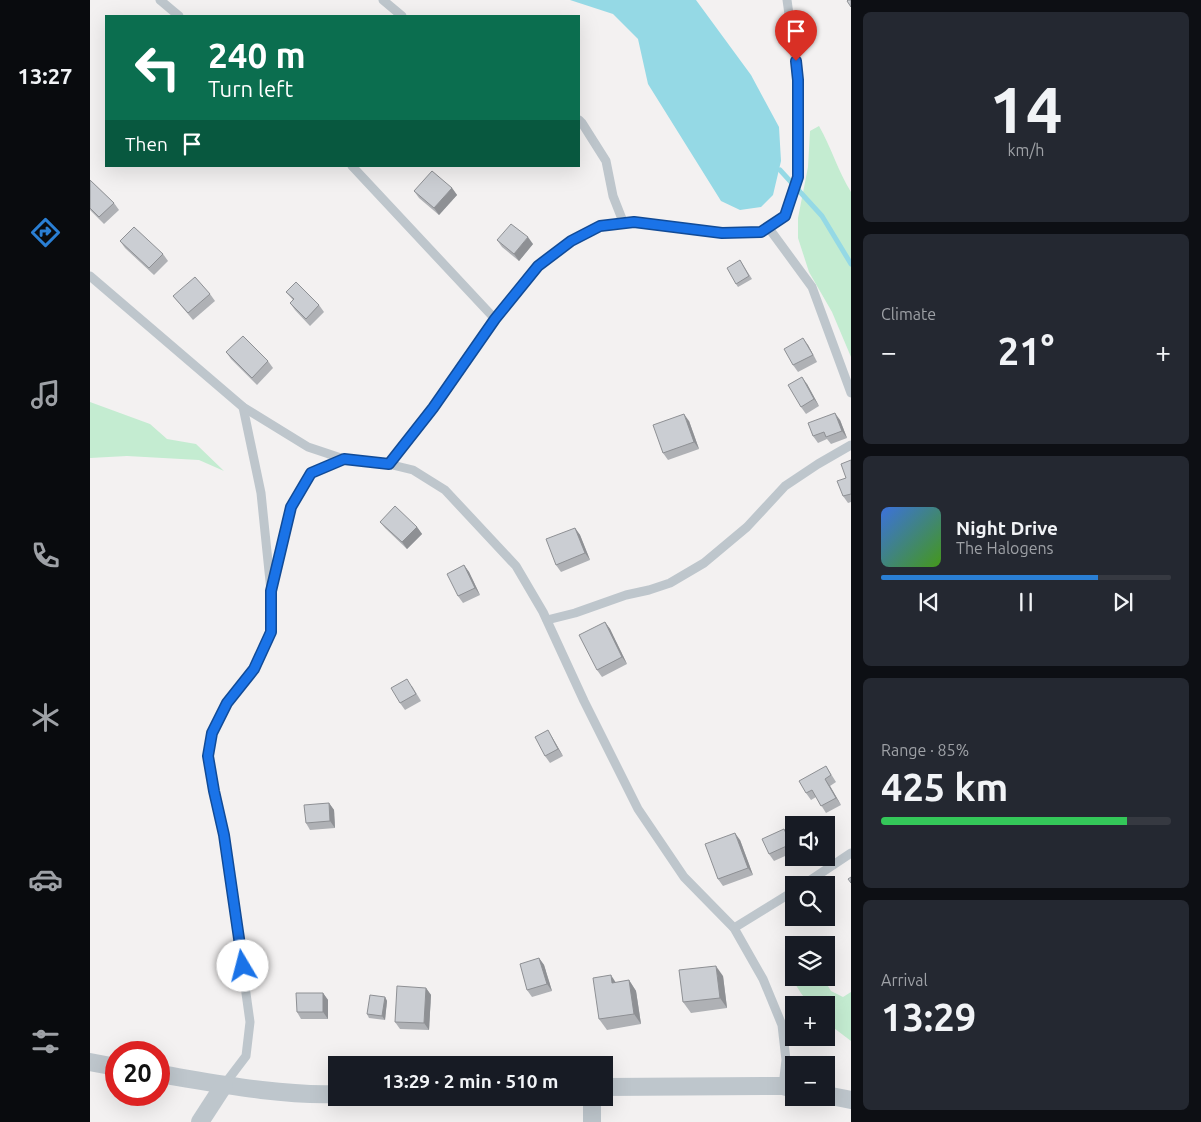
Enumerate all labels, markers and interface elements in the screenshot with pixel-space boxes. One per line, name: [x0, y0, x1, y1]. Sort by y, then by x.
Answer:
pin: [775, 10, 817, 61]
icon: arrive: [782, 17, 810, 45]
icon: left: [125, 35, 190, 100]
text: 240 m: [208, 35, 306, 75]
text: 13:27: [17, 63, 73, 88]
text: 14: [989, 72, 1063, 145]
text: Turn left: [208, 76, 293, 101]
icon: arrive: [178, 130, 206, 158]
text: Then: [125, 133, 168, 155]
text: km/h: [1008, 141, 1044, 159]
icon: directions: [28, 215, 63, 250]
text: Climate: [881, 305, 936, 323]
text: 21°: [998, 330, 1054, 372]
text: −: [881, 336, 897, 367]
text: +: [1155, 336, 1171, 367]
icon: music: [28, 377, 63, 412]
text: Night Drive: [956, 517, 1058, 539]
icon: phone: [28, 538, 63, 573]
text: The Halogens: [956, 539, 1054, 557]
icon: previous: [915, 588, 943, 616]
icon: pause: [1012, 588, 1040, 616]
icon: next: [1109, 588, 1137, 616]
icon: climate: [28, 700, 63, 735]
text: Range · 85%: [881, 741, 969, 759]
text: 425 km: [881, 766, 1008, 808]
map controls: [785, 816, 835, 1106]
button: sound: [785, 816, 835, 866]
icon: car: [28, 862, 63, 897]
button: search: [785, 876, 835, 926]
button: layers: [785, 936, 835, 986]
position arrow: [216, 939, 268, 991]
text: Arrival: [881, 971, 928, 989]
button: +: [785, 996, 835, 1046]
text: 13:29: [881, 996, 976, 1038]
icon: filters: [28, 1024, 63, 1059]
speed limit sign: 20: [105, 1041, 170, 1106]
button: −: [785, 1056, 835, 1106]
text: 13:29 · 2 min · 510 m: [383, 1070, 558, 1092]

